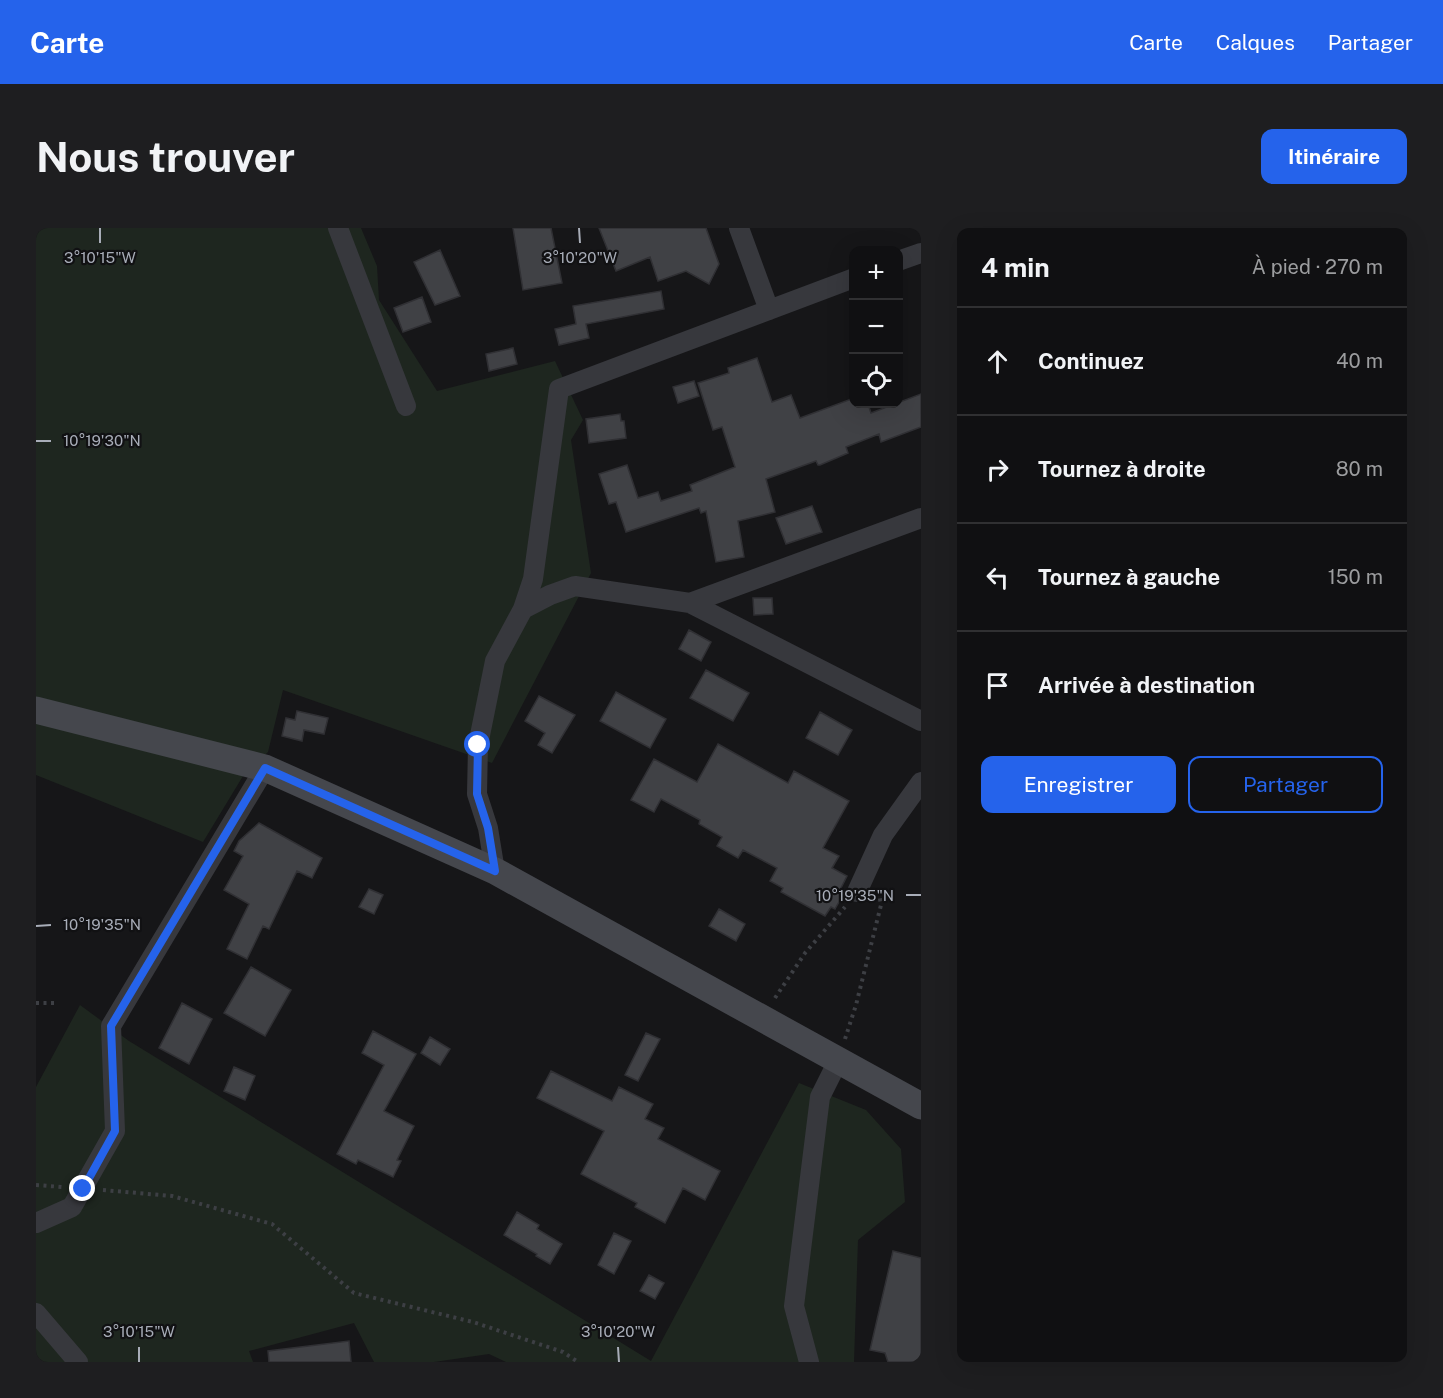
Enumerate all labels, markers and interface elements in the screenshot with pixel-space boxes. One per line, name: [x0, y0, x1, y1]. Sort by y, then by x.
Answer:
text: Carte: [30, 26, 104, 59]
text: Carte: [1129, 30, 1183, 55]
text: Calques: [1216, 30, 1295, 55]
text: Partager: [1328, 30, 1413, 55]
button: Itinéraire: [1261, 129, 1407, 184]
text: Nous trouver: [36, 132, 295, 181]
map controls: [849, 246, 903, 408]
button: +: [849, 246, 903, 300]
text: 3°10'15"W: [64, 249, 136, 266]
text: 3°10'20"W: [543, 249, 617, 266]
text: 4 min: [981, 252, 1050, 283]
text: À pied · 270 m: [1252, 255, 1383, 279]
button: −: [849, 300, 903, 354]
icon: ahead: [981, 345, 1014, 378]
text: Continuez: [1038, 348, 1144, 374]
text: 40 m: [1336, 349, 1383, 373]
button: locate: [849, 354, 903, 408]
text: 10°19'30"N: [63, 432, 141, 449]
icon: right: [981, 453, 1014, 486]
text: Tournez à droite: [1038, 456, 1206, 482]
text: 80 m: [1336, 457, 1383, 481]
icon: left: [981, 561, 1014, 594]
text: Tournez à gauche: [1038, 564, 1220, 590]
text: 150 m: [1328, 565, 1383, 589]
icon: arrive: [981, 669, 1014, 702]
text: Arrivée à destination: [1038, 672, 1255, 698]
route start: [464, 731, 490, 757]
button: Enregistrer: [981, 756, 1176, 813]
button: Partager: [1188, 756, 1383, 813]
text: 10°19'35"N: [816, 887, 894, 904]
text: 10°19'35"N: [63, 916, 141, 933]
route end: [69, 1175, 95, 1201]
text: 3°10'15"W: [103, 1323, 175, 1340]
text: 3°10'20"W: [581, 1323, 655, 1340]

